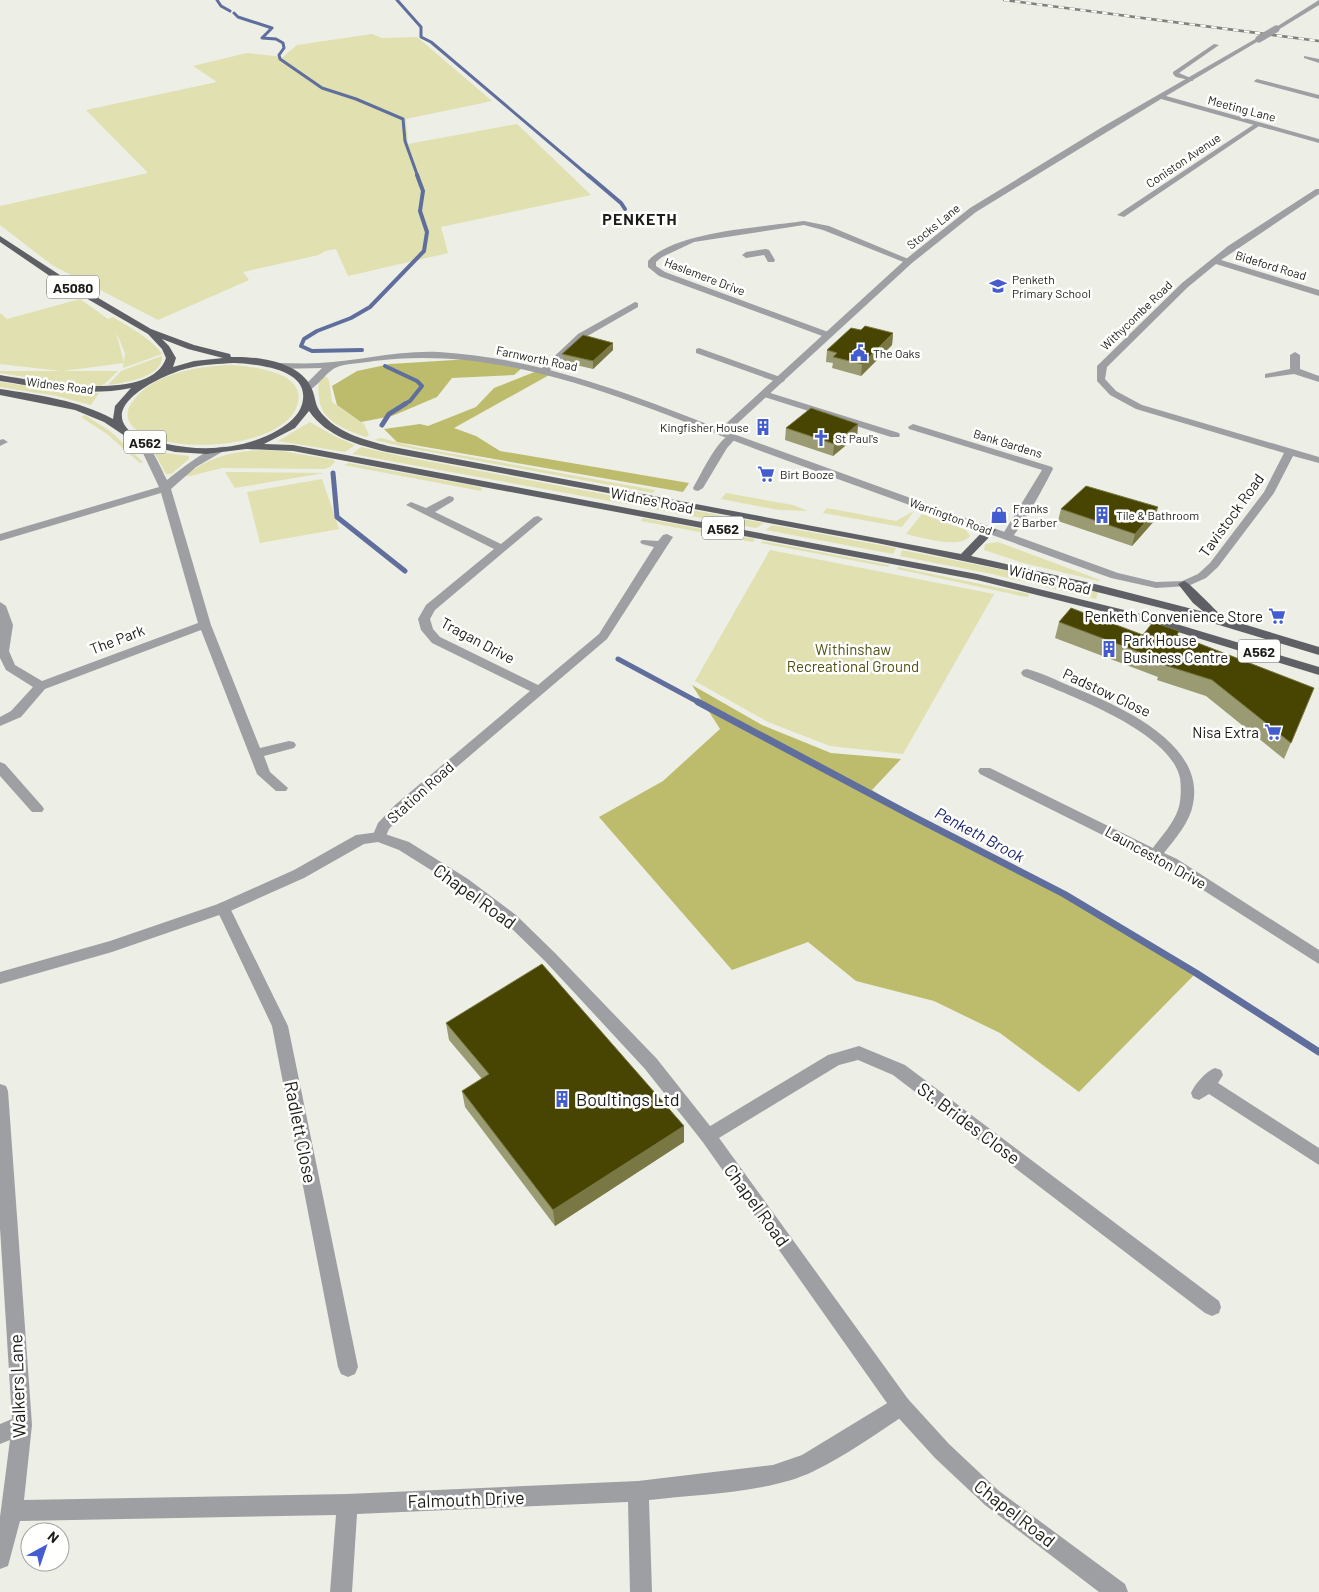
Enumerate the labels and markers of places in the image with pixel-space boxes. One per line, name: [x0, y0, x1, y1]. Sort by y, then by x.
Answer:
place label: Penketh Primary School: [1012, 272, 1091, 300]
school or university icon: Penketh Primary School: [988, 276, 1008, 296]
public building icon: The Oaks: [849, 343, 869, 363]
place label: The Oaks: [873, 346, 920, 360]
building icon: Kingfisher House: [753, 417, 773, 437]
place label: Kingfisher House: [660, 420, 749, 434]
church icon: St Paul's: [811, 428, 831, 448]
place label: St Paul's: [835, 431, 878, 445]
supermarket icon: Birt Booze: [756, 464, 776, 484]
place label: Birt Booze: [780, 467, 834, 481]
place label: Franks 2 Barber: [1013, 501, 1058, 529]
shop icon: Franks 2 Barber: [989, 505, 1009, 525]
building icon: Tile & Bathroom: [1092, 505, 1112, 525]
place label: Tile & Bathroom: [1116, 508, 1199, 522]
supermarket icon: Penketh Convenience Store: [1267, 606, 1287, 626]
place label: Penketh Convenience Store: [1084, 607, 1263, 625]
place label: Park House Business Centre: [1123, 631, 1228, 666]
building icon: Park House Business Centre: [1099, 639, 1119, 659]
supermarket icon: Nisa Extra: [1263, 722, 1283, 742]
place label: Nisa Extra: [1192, 723, 1259, 741]
place label: Boultings Ltd: [576, 1088, 680, 1110]
building icon: Boultings Ltd: [552, 1089, 572, 1109]

